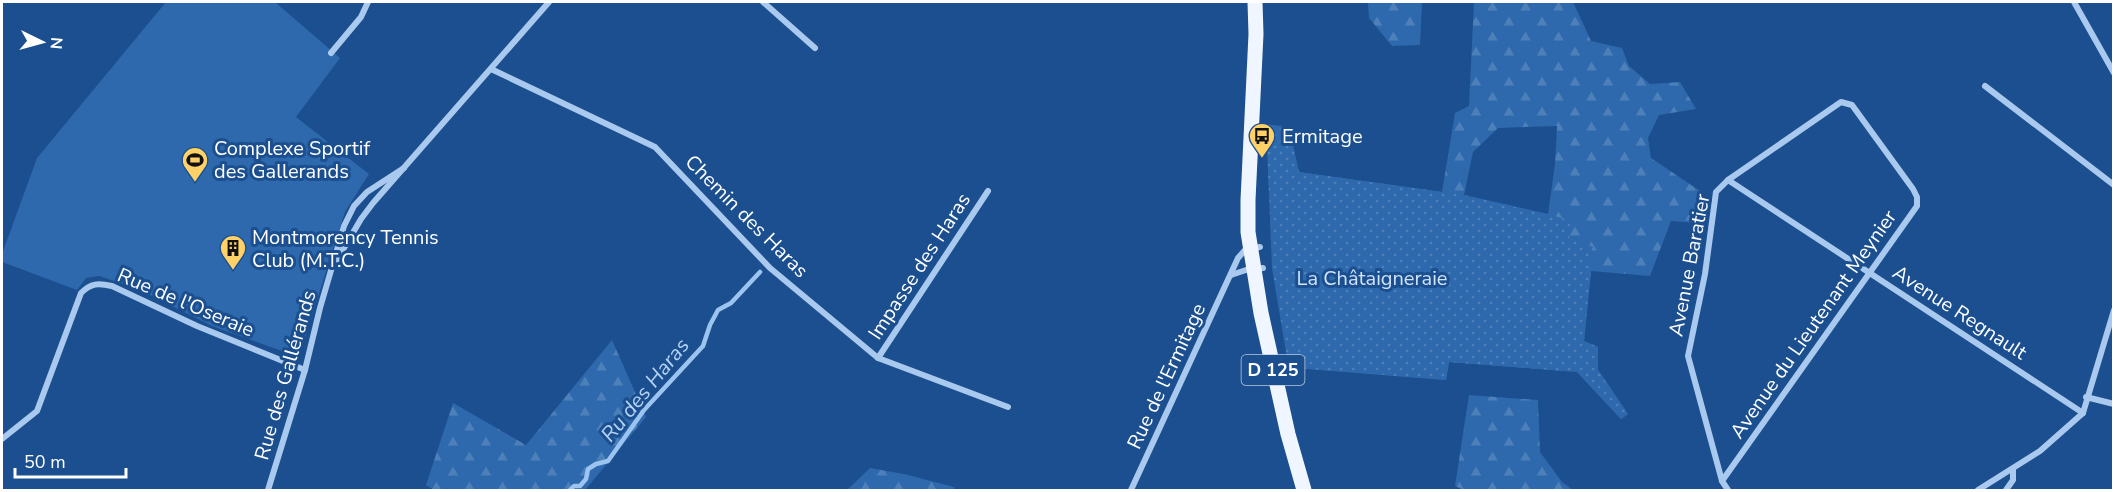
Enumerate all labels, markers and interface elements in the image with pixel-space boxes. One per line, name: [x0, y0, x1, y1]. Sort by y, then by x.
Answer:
north arrow: [12, 12, 72, 72]
text: N: [44, 36, 67, 50]
bus stop icon: Ermitage: [1247, 121, 1277, 159]
place label: Ermitage: [1282, 123, 1363, 150]
place label: Complexe Sportif des Gallerands: [214, 135, 370, 185]
sports icon: Complexe Sportif des Gallerands: [180, 145, 210, 183]
street label: Chemin des Haras: [679, 149, 814, 284]
street label: Impasse des Haras: [862, 188, 977, 345]
street label: Avenue Baratier: [1662, 192, 1717, 339]
street label: Avenue du Lieutenant Meynier: [1724, 205, 1903, 444]
place label: Montmorency Tennis Club (M.T.C.): [252, 224, 439, 274]
building icon: Montmorency Tennis Club (M.T.C.): [218, 233, 248, 271]
street label: Avenue Regnault: [1888, 259, 2033, 366]
street label: Rue de l'Oseraie: [113, 262, 258, 343]
park label: La Châtaigneraie: [1297, 265, 1447, 292]
street label: Rue des Gallérands: [248, 287, 323, 463]
street label: Rue de l'Ermitage: [1121, 299, 1212, 454]
water label: Ru des Haras: [595, 332, 695, 448]
road number: D 125: [1242, 355, 1304, 385]
scale bar: [15, 441, 126, 479]
text: 50 m: [24, 450, 66, 474]

